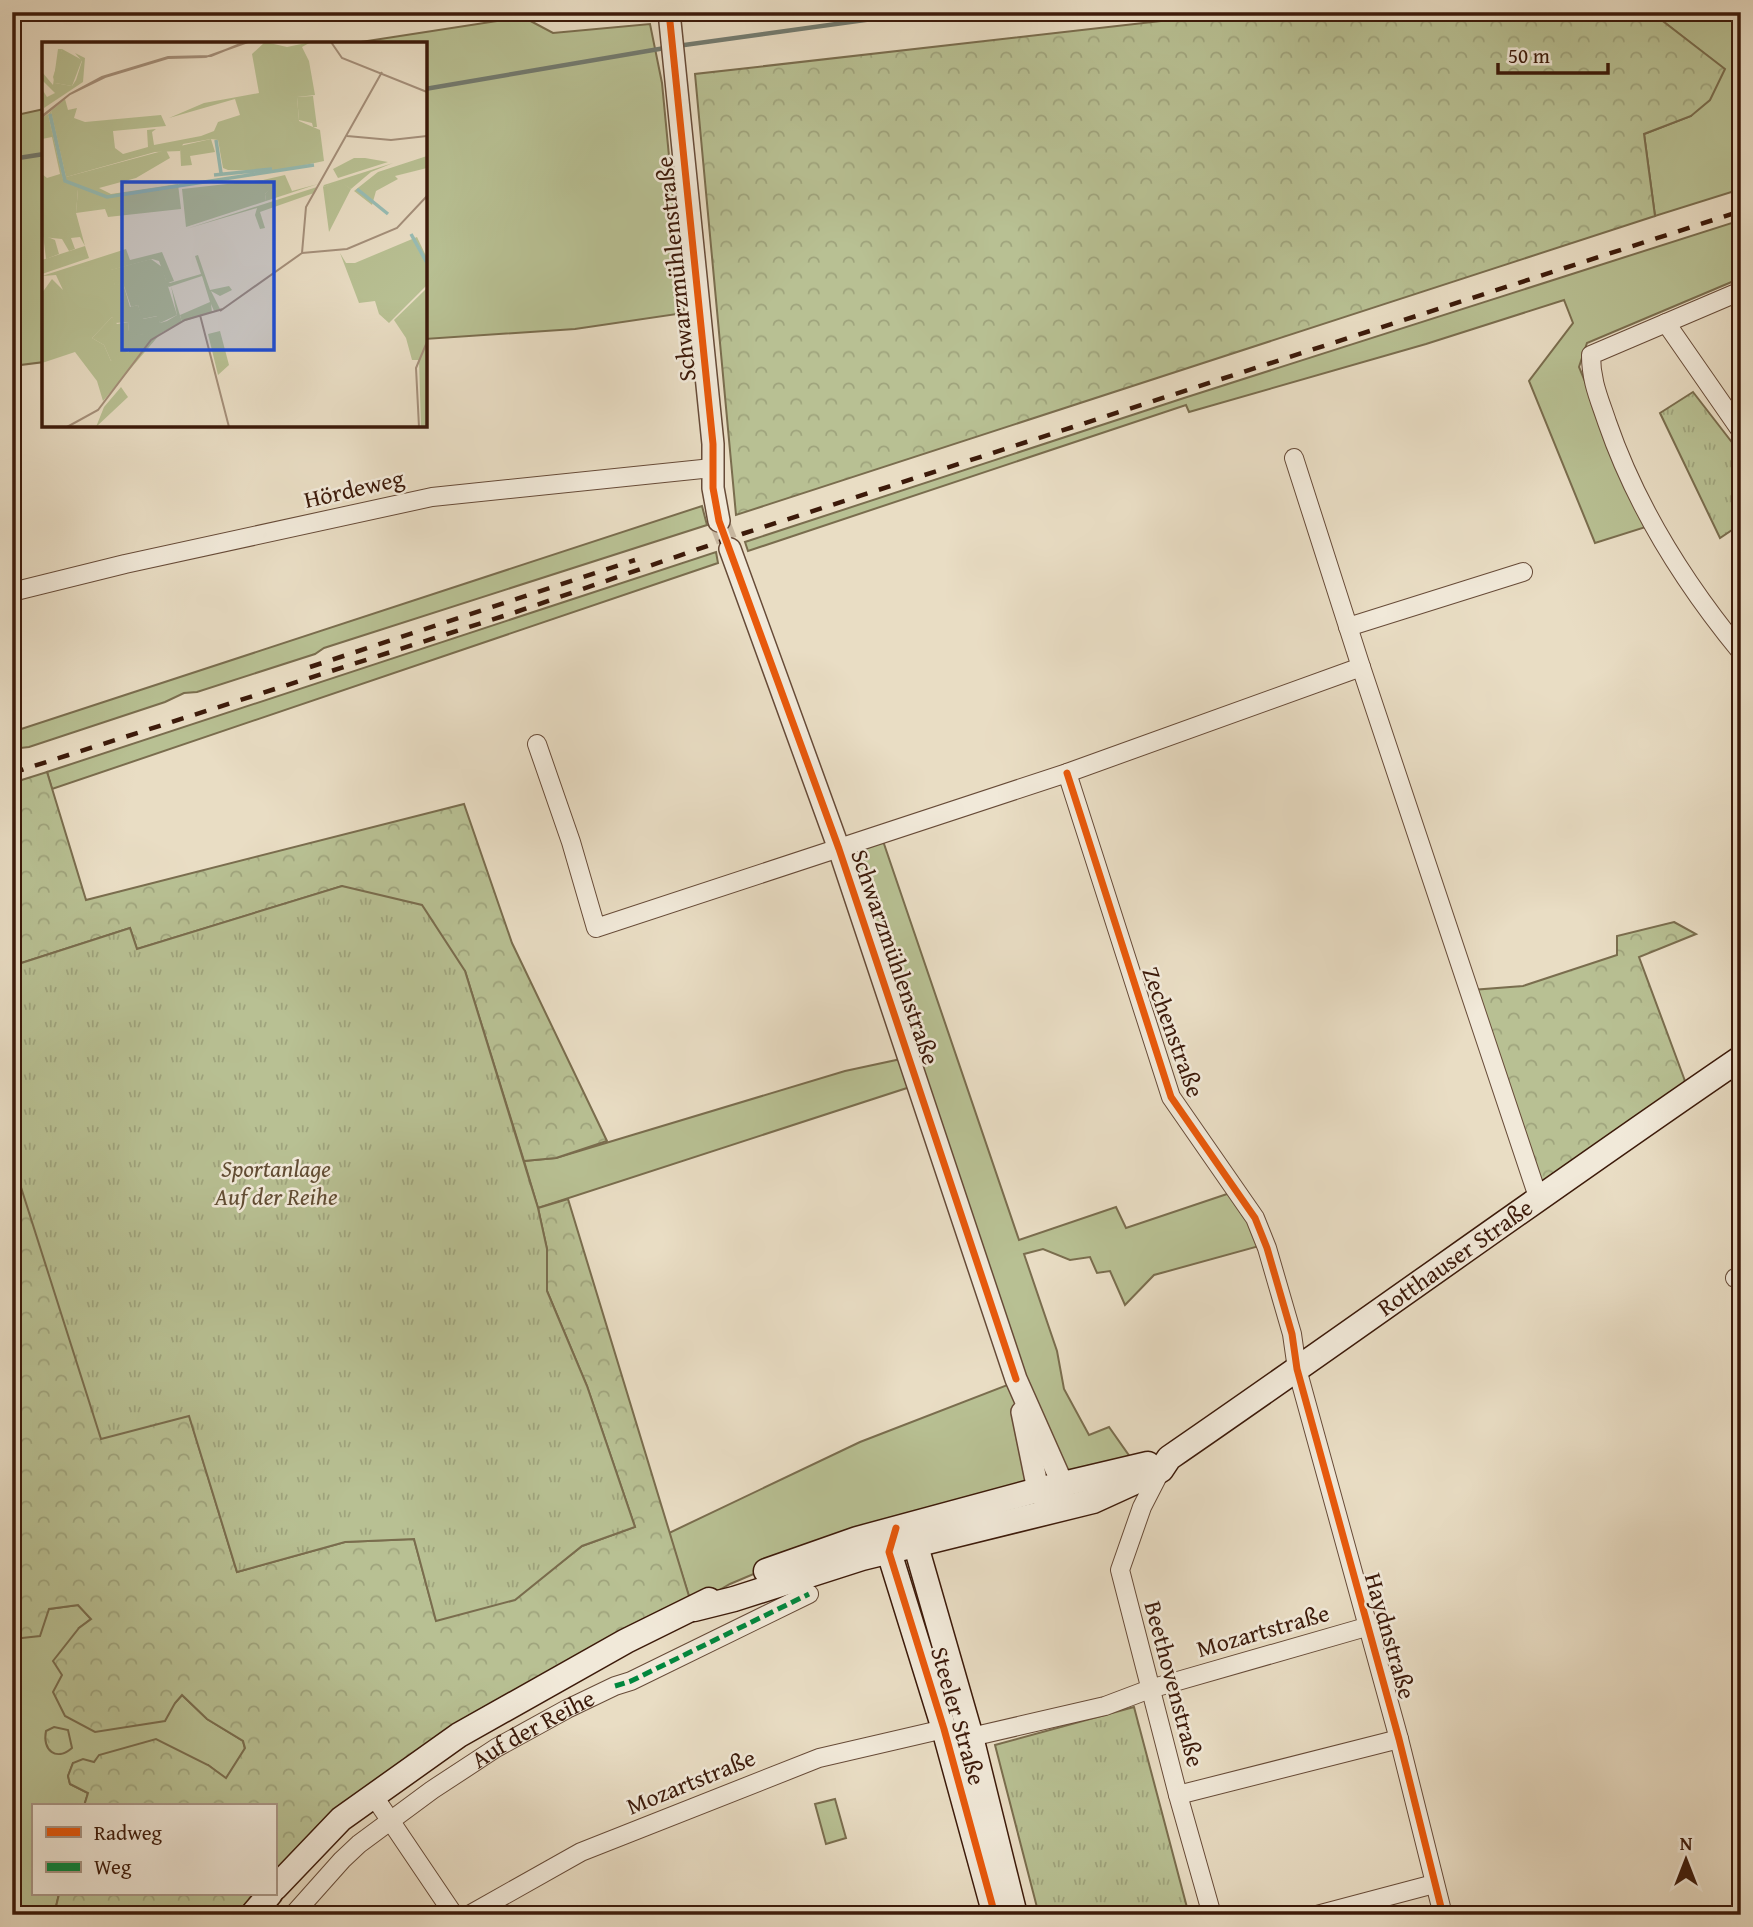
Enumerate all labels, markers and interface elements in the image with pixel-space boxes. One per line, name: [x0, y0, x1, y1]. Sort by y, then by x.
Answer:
scale bar: [1498, 32, 1608, 76]
text: 50 m: [1508, 40, 1550, 71]
inset map: [42, 42, 427, 427]
street label: Schwarzmühlenstraße: [646, 155, 705, 383]
street label: Hördeweg: [300, 460, 407, 517]
street label: Schwarzmühlenstraße: [842, 844, 949, 1069]
street label: Zechenstraße: [1134, 962, 1213, 1102]
park label: Sportanlage Auf der Reihe: [213, 1151, 338, 1214]
street label: Rotthauser Straße: [1370, 1190, 1540, 1324]
street label: Haydnstraße: [1356, 1569, 1425, 1703]
street label: Mozartstraße: [1192, 1595, 1333, 1666]
street label: Beethovenstraße: [1136, 1597, 1213, 1771]
street label: Steeler Straße: [922, 1643, 995, 1789]
street label: Auf der Reihe: [464, 1680, 600, 1777]
street label: Mozartstraße: [621, 1740, 761, 1823]
legend: [32, 1804, 276, 1896]
text: Radweg: [94, 1817, 163, 1848]
north arrow: [1652, 1826, 1722, 1896]
text: N: [1680, 1829, 1693, 1857]
text: Weg: [94, 1851, 132, 1882]

